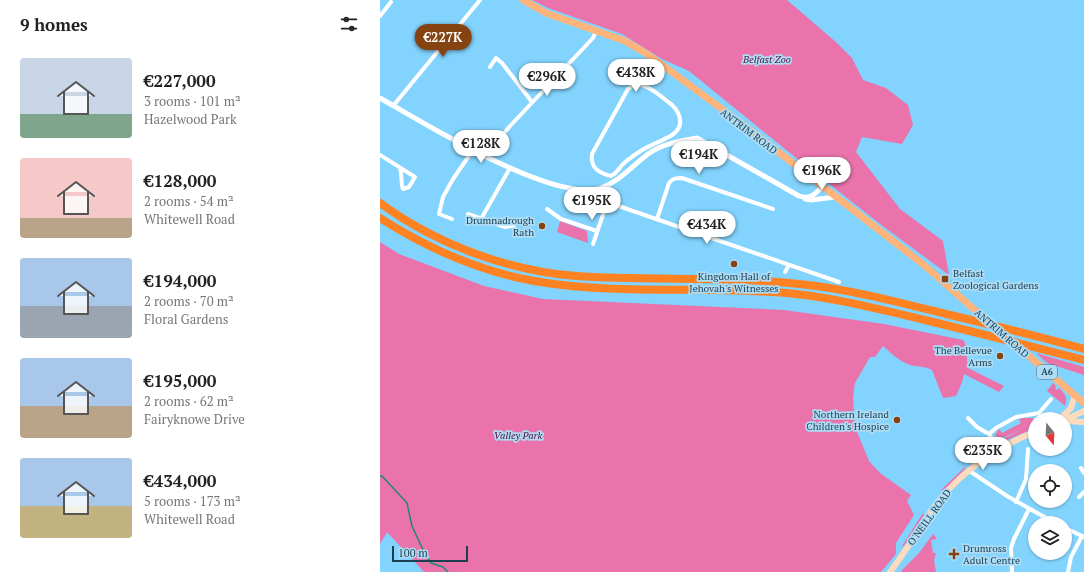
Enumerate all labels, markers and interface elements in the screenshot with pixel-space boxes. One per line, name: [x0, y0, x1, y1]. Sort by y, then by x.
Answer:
text: 9 homes: [20, 13, 88, 36]
icon: filters: [338, 13, 360, 35]
pin: €227K: [415, 24, 471, 58]
text: €227K: [424, 28, 462, 46]
park label: Belfast Zoo: [742, 53, 791, 66]
pin: €438K: [608, 59, 664, 93]
pin: €296K: [519, 63, 575, 97]
text: €438K: [617, 63, 655, 81]
text: €296K: [528, 67, 566, 85]
text: €227,000: [144, 69, 216, 92]
icon: home: [52, 74, 100, 122]
text: 3 rooms · 101 m²: [144, 92, 241, 110]
street label: ANTRIM ROAD: [718, 106, 780, 157]
text: Hazelwood Park: [144, 110, 237, 128]
pin: €128K: [453, 130, 509, 164]
text: €128K: [462, 134, 500, 152]
pin: €194K: [671, 141, 727, 175]
text: €194K: [680, 145, 718, 163]
pin: €196K: [794, 157, 850, 191]
text: €196K: [803, 161, 841, 179]
text: €128,000: [144, 169, 216, 192]
icon: home: [52, 174, 100, 222]
pin: €195K: [564, 187, 620, 221]
text: €195K: [573, 191, 611, 209]
text: 2 rooms · 54 m²: [144, 192, 234, 210]
text: Whitewell Road: [144, 210, 235, 228]
pin: €434K: [679, 211, 735, 245]
place label: Drumnadrough Rath: [466, 214, 534, 239]
text: €434K: [688, 215, 726, 233]
marker: Drumnadrough Rath: [537, 221, 547, 231]
marker: Kingdom Hall of Jehovah's Witnesses: [729, 259, 739, 269]
place label: Belfast Zoological Gardens: [953, 267, 1039, 292]
text: €194,000: [144, 269, 216, 292]
place label: Kingdom Hall of Jehovah's Witnesses: [689, 270, 779, 295]
icon: home: [52, 274, 100, 322]
marker: Belfast Zoological Gardens: [940, 274, 950, 284]
text: 2 rooms · 70 m²: [144, 292, 234, 310]
street label: ANTRIM ROAD: [972, 306, 1032, 361]
text: Floral Gardens: [144, 310, 228, 328]
place label: The Bellevue Arms: [935, 344, 992, 369]
marker: The Bellevue Arms: [995, 351, 1005, 361]
road number: A6: [1037, 365, 1057, 379]
text: €195,000: [144, 369, 216, 392]
icon: home: [52, 374, 100, 422]
text: 2 rooms · 62 m²: [144, 392, 234, 410]
place label: Northern Ireland Children's Hospice: [806, 408, 889, 433]
text: Fairyknowe Drive: [144, 410, 245, 428]
north arrow: [1028, 412, 1072, 456]
map controls: [1028, 412, 1072, 560]
marker: Northern Ireland Children's Hospice: [892, 415, 902, 425]
park label: Valley Park: [494, 429, 542, 442]
pin: €235K: [955, 437, 1011, 471]
text: €235K: [964, 441, 1002, 459]
button: locate: [1028, 464, 1072, 508]
text: €434,000: [144, 469, 216, 492]
icon: home: [52, 474, 100, 522]
street label: O'NEILL ROAD: [905, 487, 954, 548]
text: 5 rooms · 173 m²: [144, 492, 241, 510]
text: Whitewell Road: [144, 510, 235, 528]
button: layers: [1028, 516, 1072, 560]
place label: Drumross Adult Centre: [963, 542, 1020, 567]
scale bar: [392, 544, 468, 563]
text: 100 m: [398, 546, 428, 560]
marker: Drumross Adult Centre: [948, 548, 960, 560]

